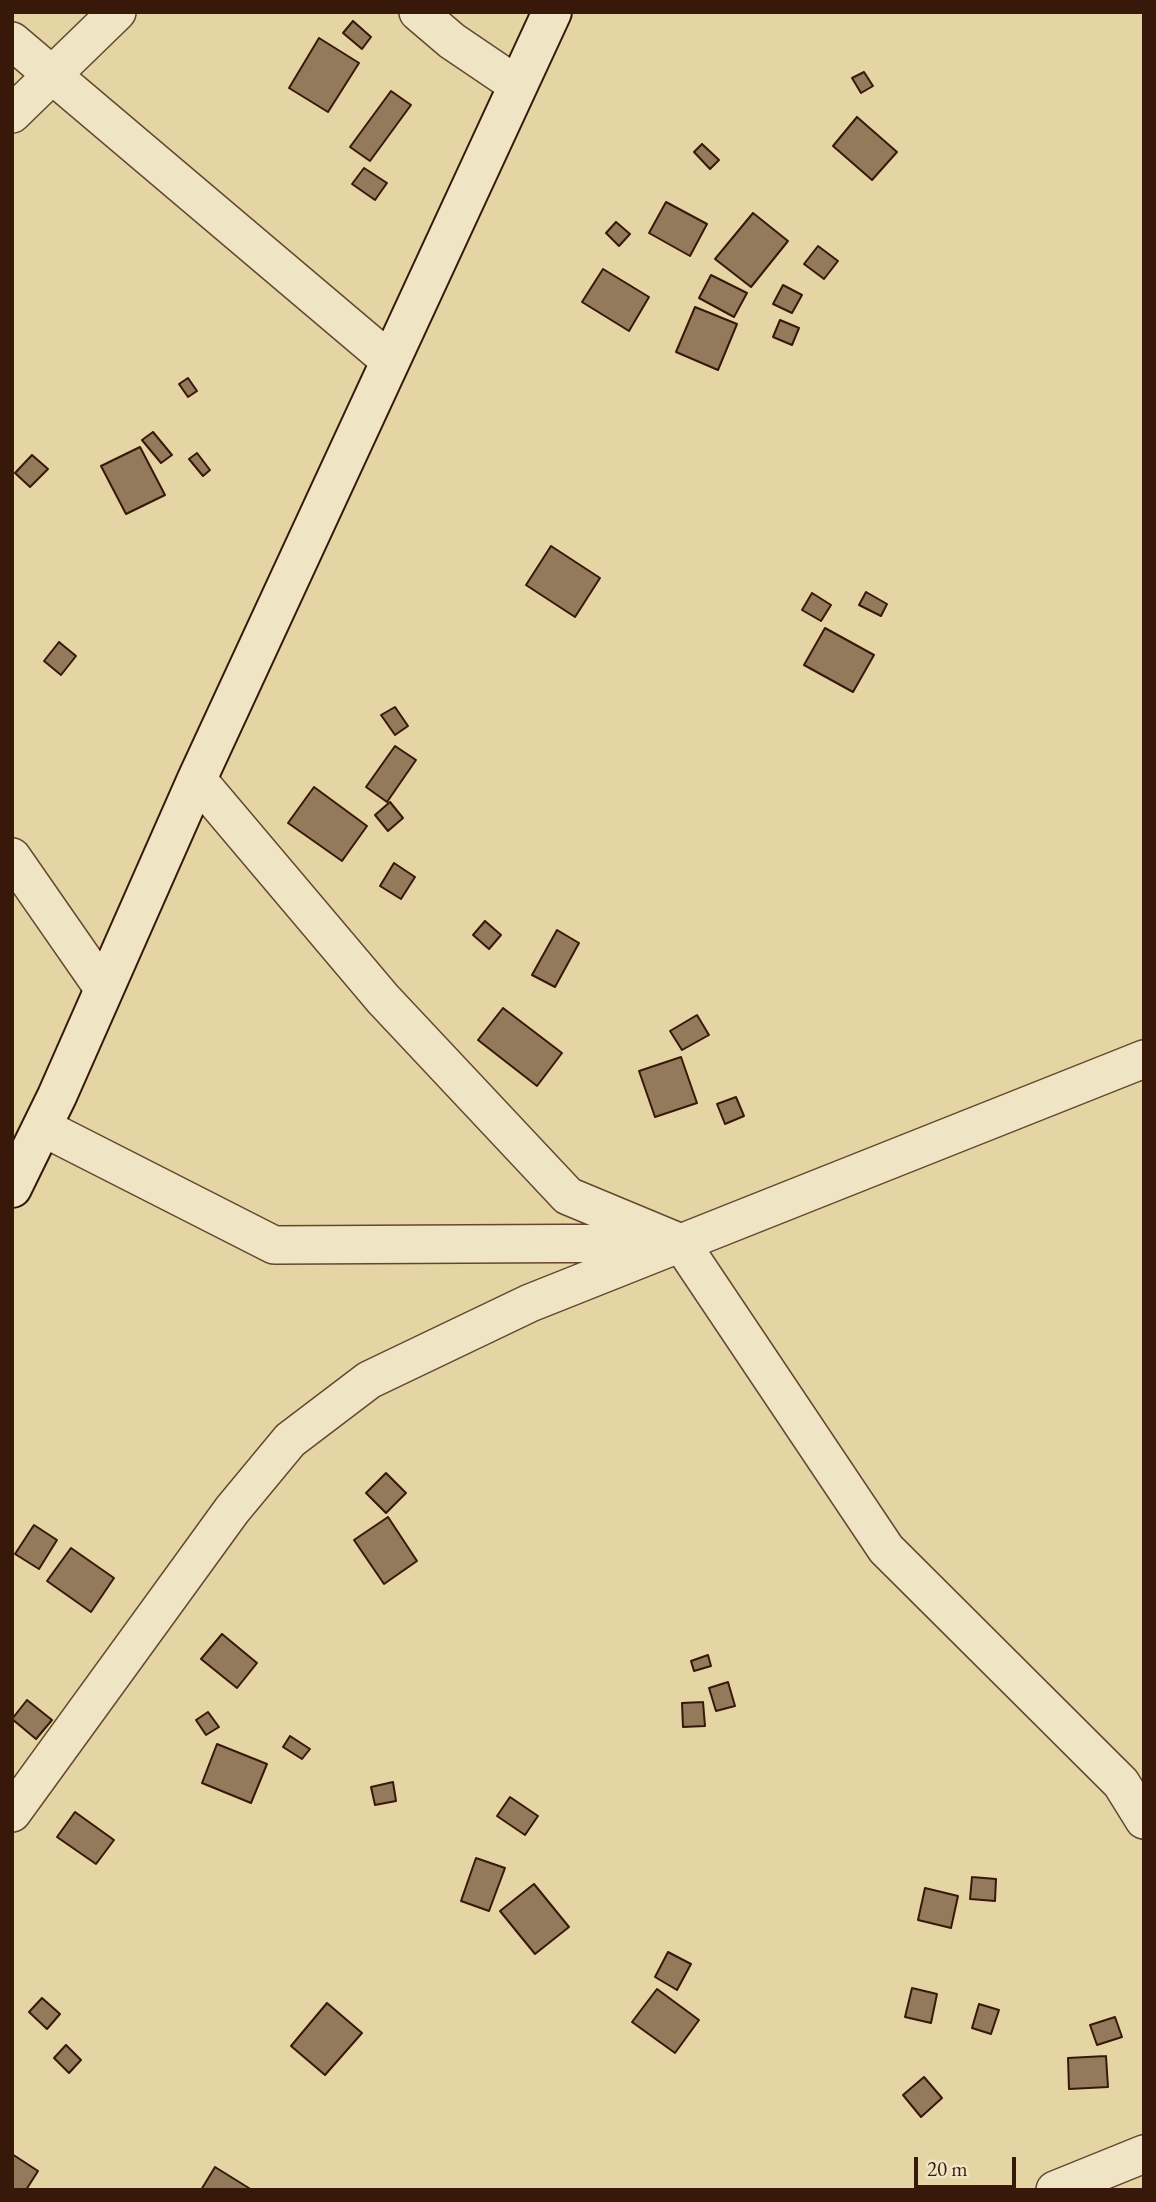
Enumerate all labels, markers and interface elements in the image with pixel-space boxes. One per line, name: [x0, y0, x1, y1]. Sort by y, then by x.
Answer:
scale bar: [918, 2142, 1020, 2186]
text: 20 m: [927, 2155, 968, 2182]

